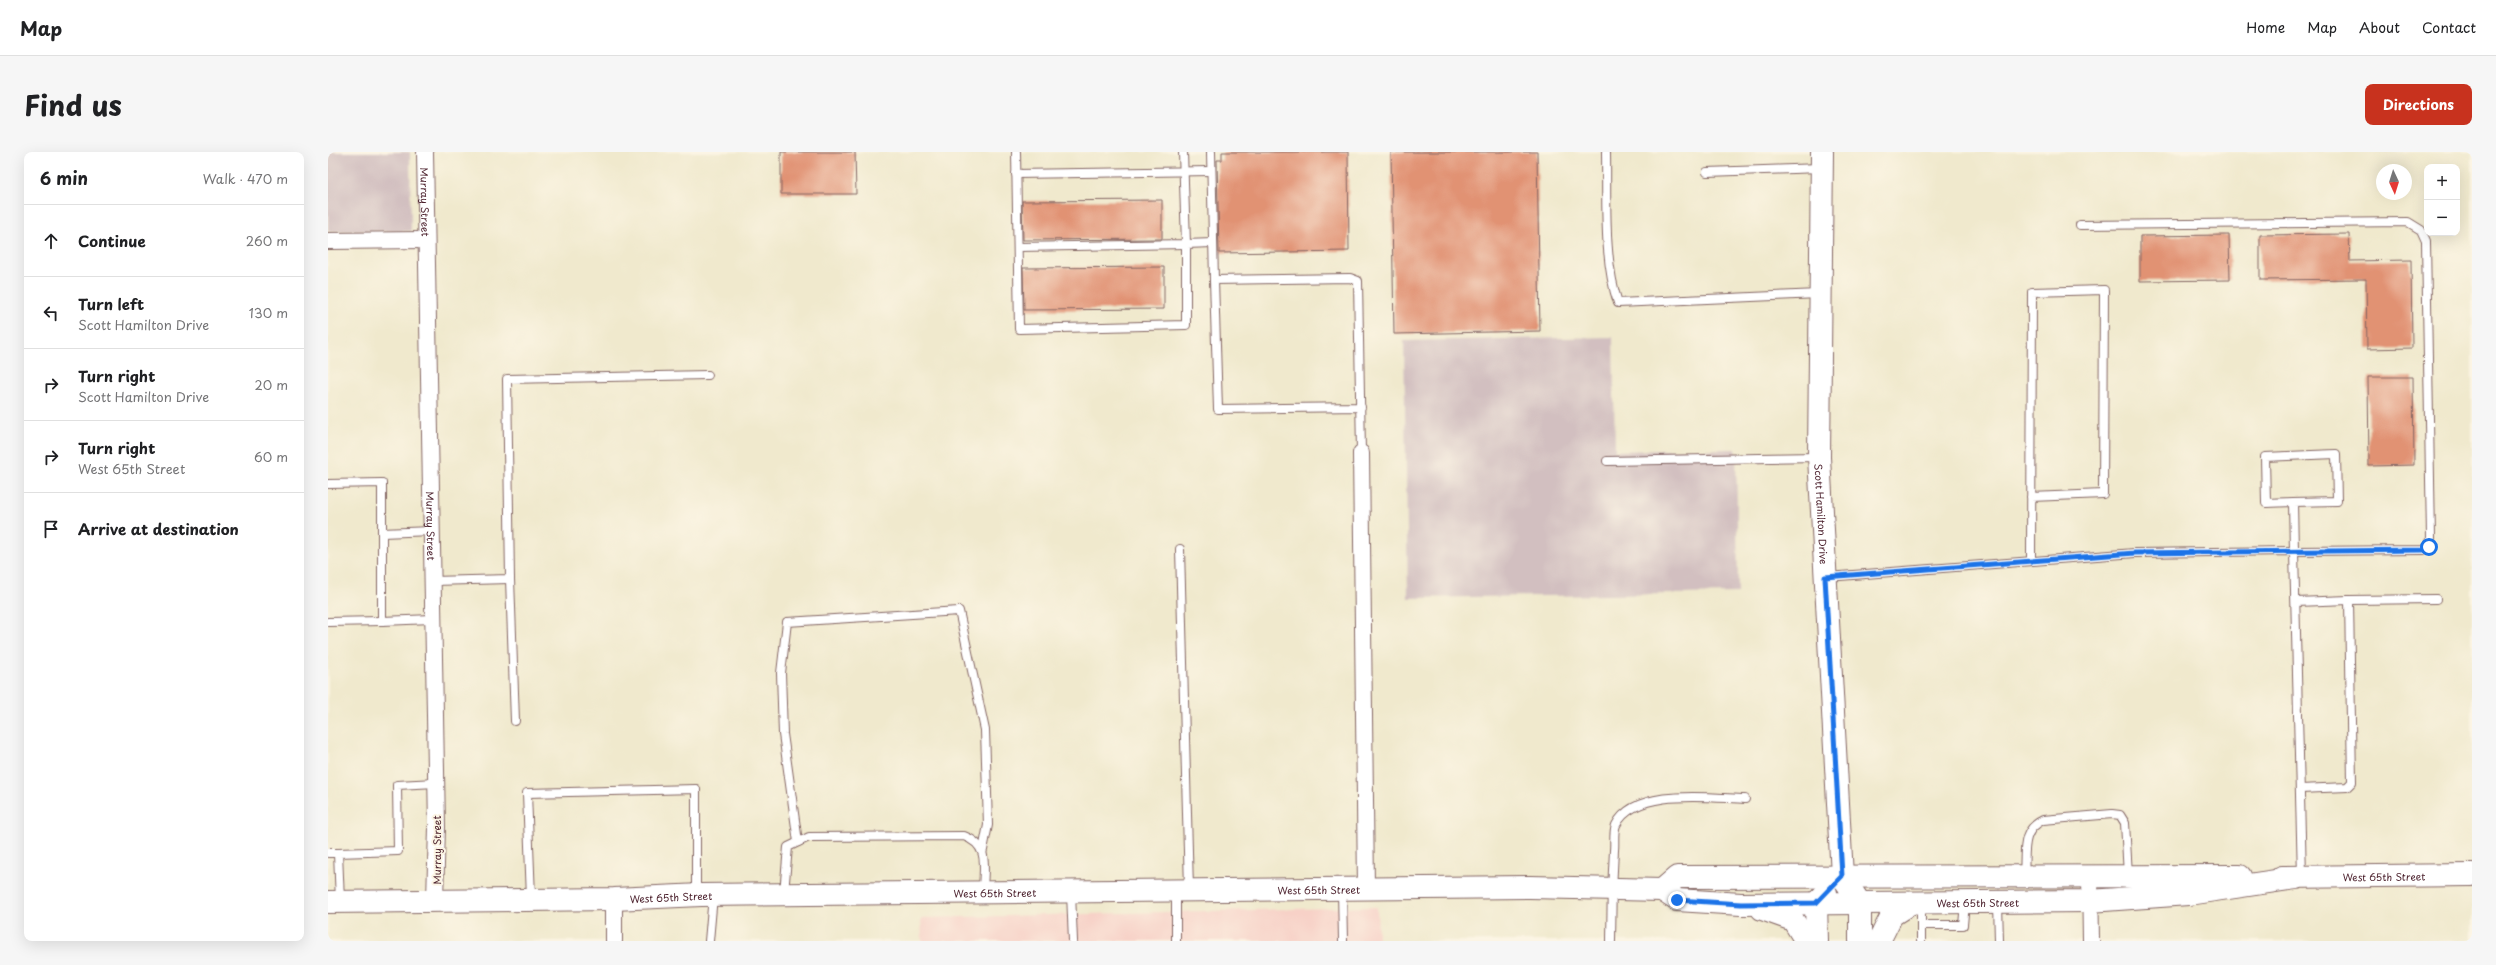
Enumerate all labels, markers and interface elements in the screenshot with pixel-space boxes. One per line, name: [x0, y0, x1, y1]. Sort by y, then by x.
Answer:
text: Map: [20, 14, 62, 42]
text: Home: [2246, 17, 2285, 38]
text: Map: [2307, 17, 2337, 38]
text: About: [2359, 17, 2400, 38]
text: Contact: [2422, 17, 2476, 38]
text: Find us: [24, 83, 122, 126]
button: Directions: [2365, 84, 2472, 125]
north arrow: [2376, 164, 2412, 200]
map controls: [2424, 164, 2460, 236]
button: +: [2424, 164, 2460, 200]
text: 6 min: [40, 165, 88, 191]
street label: Murray Street: [418, 167, 434, 237]
text: Walk · 470 m: [203, 169, 288, 188]
button: −: [2424, 200, 2460, 236]
text: Continue: [78, 229, 146, 252]
icon: ahead: [40, 230, 62, 252]
text: 260 m: [246, 231, 288, 250]
text: Turn left: [78, 292, 144, 315]
icon: left: [40, 302, 62, 324]
text: 130 m: [249, 303, 288, 322]
text: Scott Hamilton Drive: [78, 315, 209, 334]
text: Turn right: [78, 364, 155, 387]
icon: right: [40, 374, 62, 396]
text: 20 m: [254, 375, 288, 394]
text: Scott Hamilton Drive: [78, 387, 209, 406]
text: Turn right: [78, 436, 155, 459]
icon: right: [40, 446, 62, 468]
text: 60 m: [254, 447, 288, 466]
text: West 65th Street: [78, 459, 185, 478]
street label: Scott Hamilton Drive: [1812, 463, 1832, 565]
street label: Murray Street: [424, 491, 440, 561]
text: Arrive at destination: [78, 517, 239, 540]
icon: arrive: [40, 518, 62, 540]
route start: [2420, 538, 2438, 556]
street label: Murray Street: [429, 816, 444, 884]
street label: West 65th Street: [2343, 868, 2425, 884]
street label: West 65th Street: [1277, 881, 1360, 897]
street label: West 65th Street: [954, 884, 1036, 900]
street label: West 65th Street: [629, 887, 712, 906]
route end: [1668, 891, 1686, 909]
street label: West 65th Street: [1936, 894, 2019, 910]

